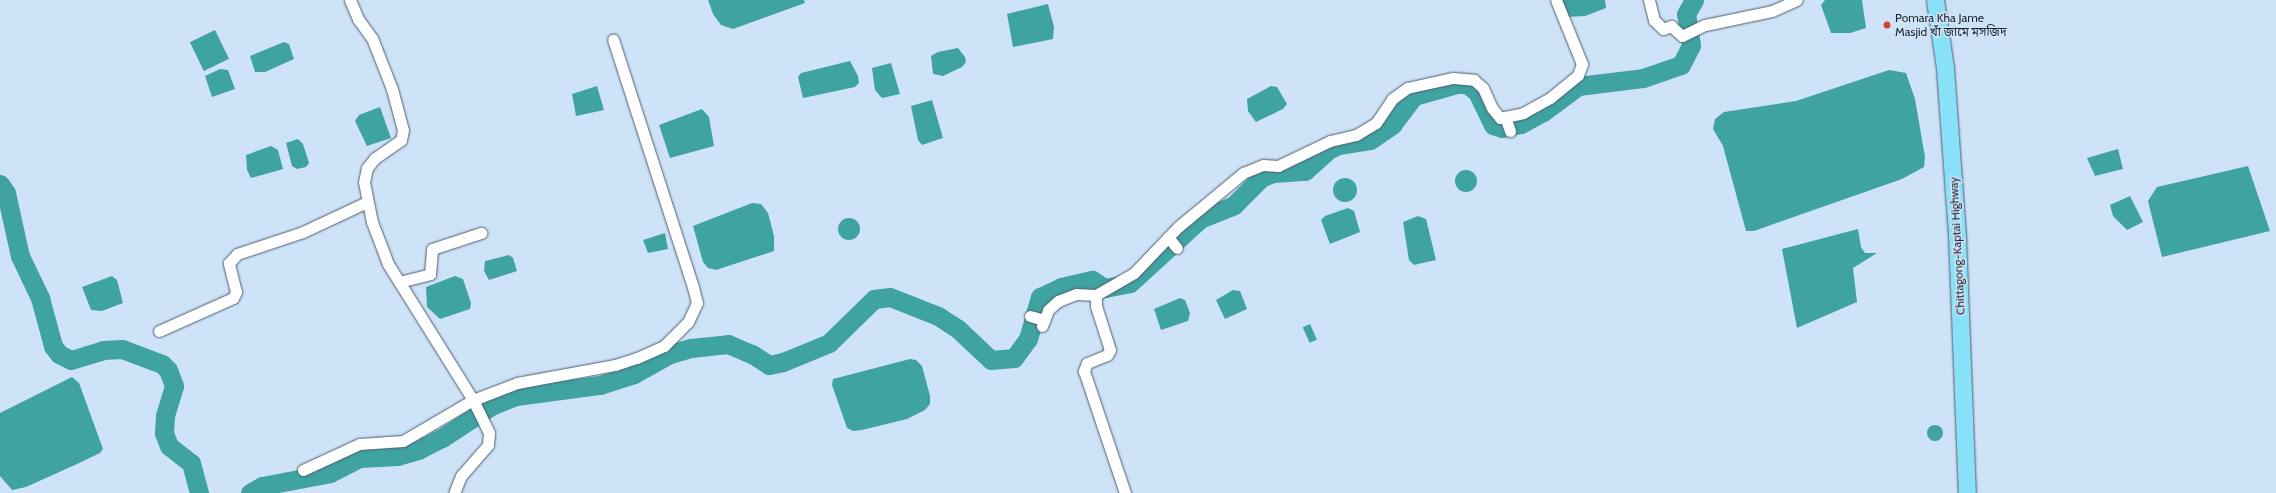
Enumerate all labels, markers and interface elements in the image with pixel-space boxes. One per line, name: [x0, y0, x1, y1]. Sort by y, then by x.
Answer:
place label: Pomara Kha Jame Masjid খাঁ জামে মসজিদ: [1895, 11, 2007, 39]
marker: Pomara Kha Jame Masjid খাঁ জামে মসজিদ: [1882, 20, 1892, 30]
street label: Chittagong-Kaptai Highway: [1946, 177, 1968, 315]

